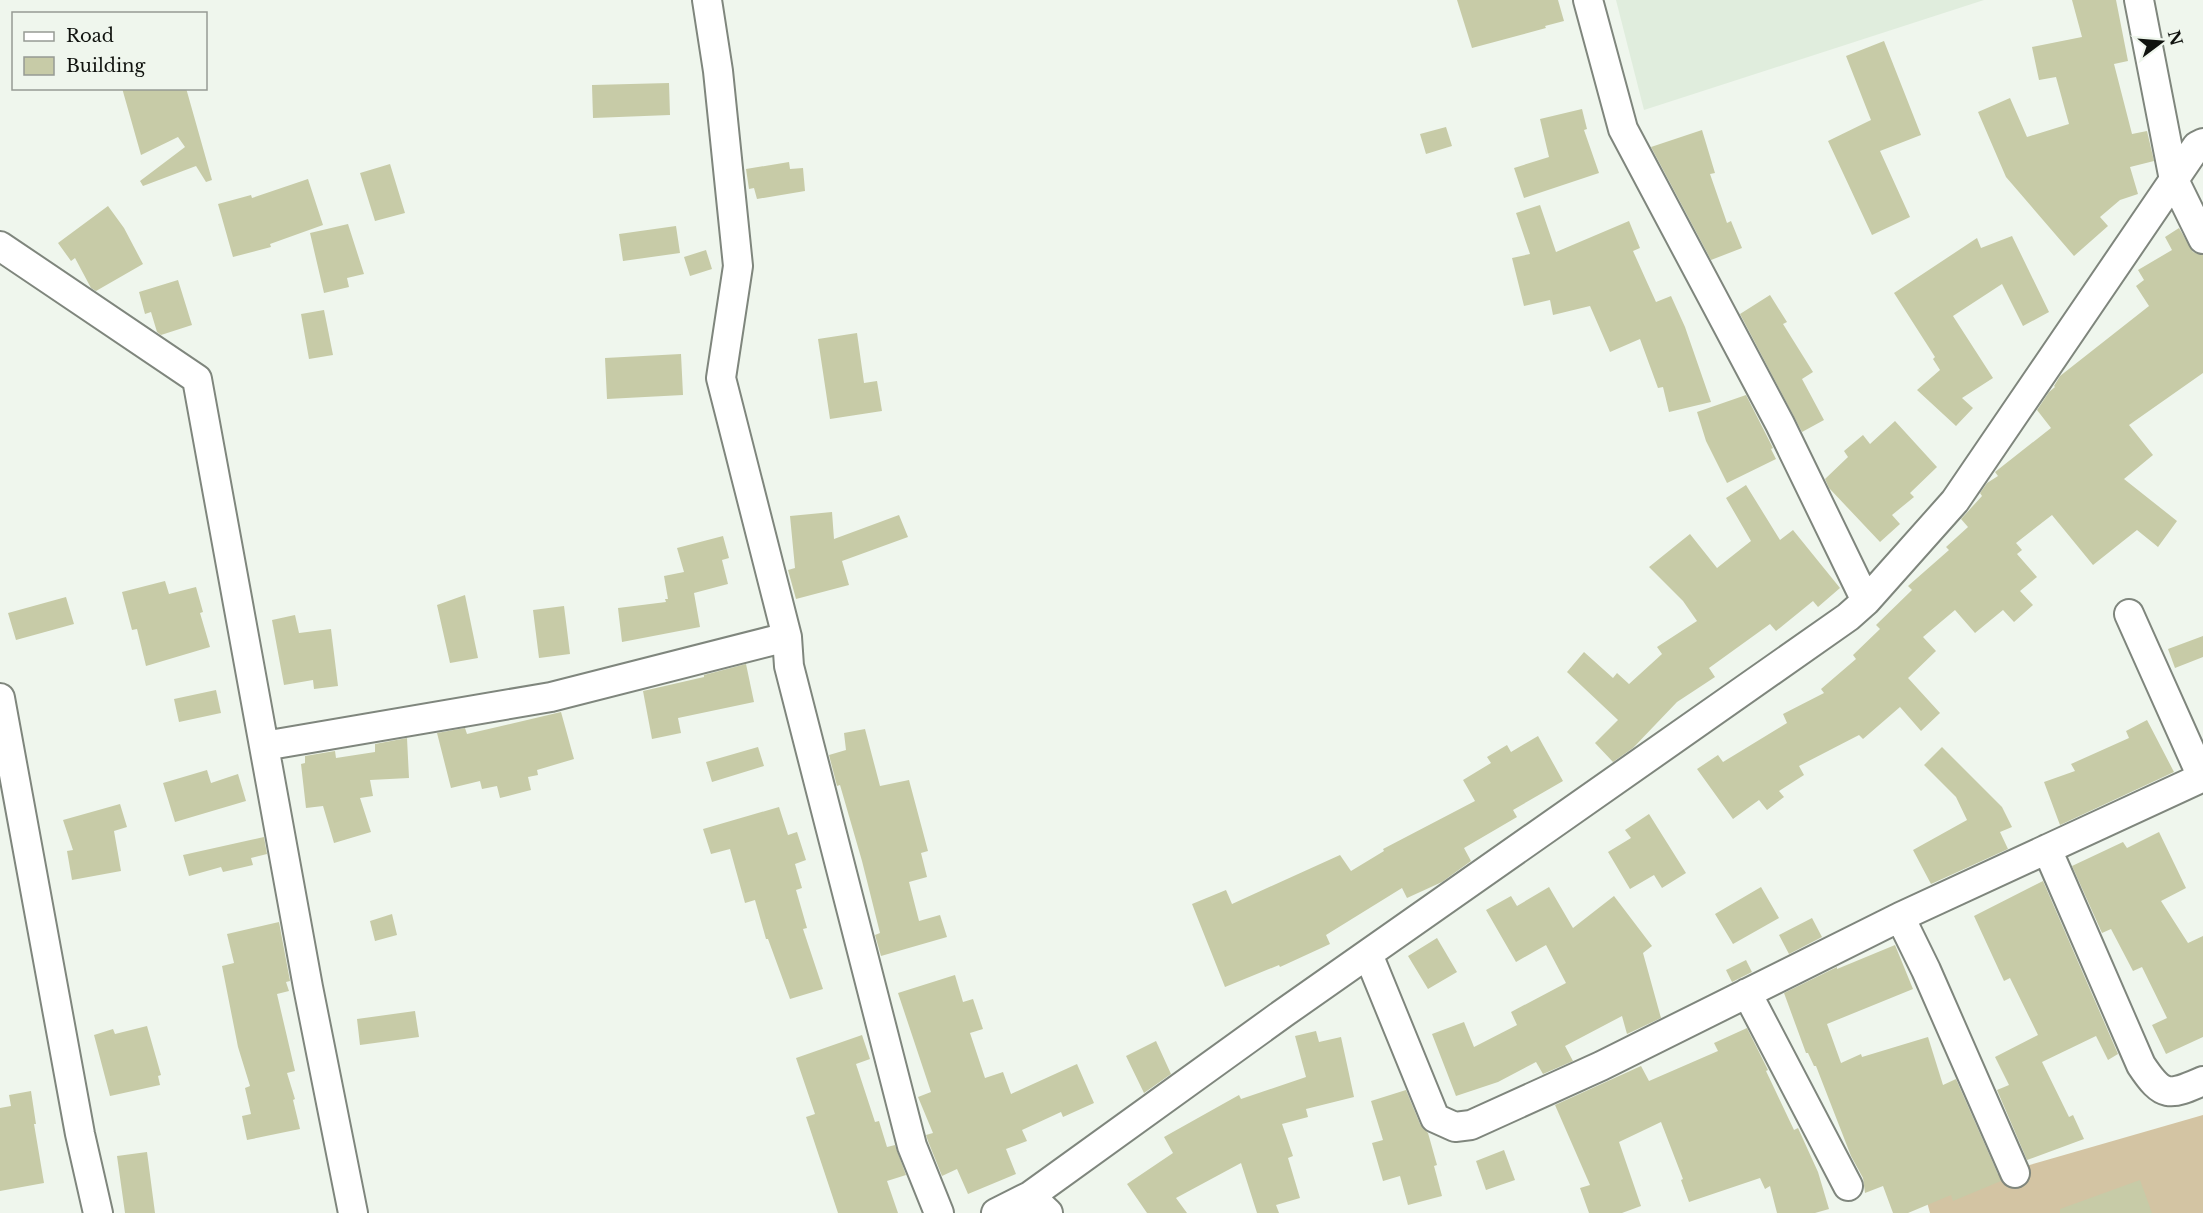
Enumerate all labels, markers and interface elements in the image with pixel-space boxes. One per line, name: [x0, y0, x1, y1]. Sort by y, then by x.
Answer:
legend: [12, 12, 207, 90]
north arrow: [2131, 12, 2191, 72]
text: Road: [66, 25, 114, 47]
text: N: [2164, 28, 2187, 48]
text: Building: [66, 55, 145, 77]

